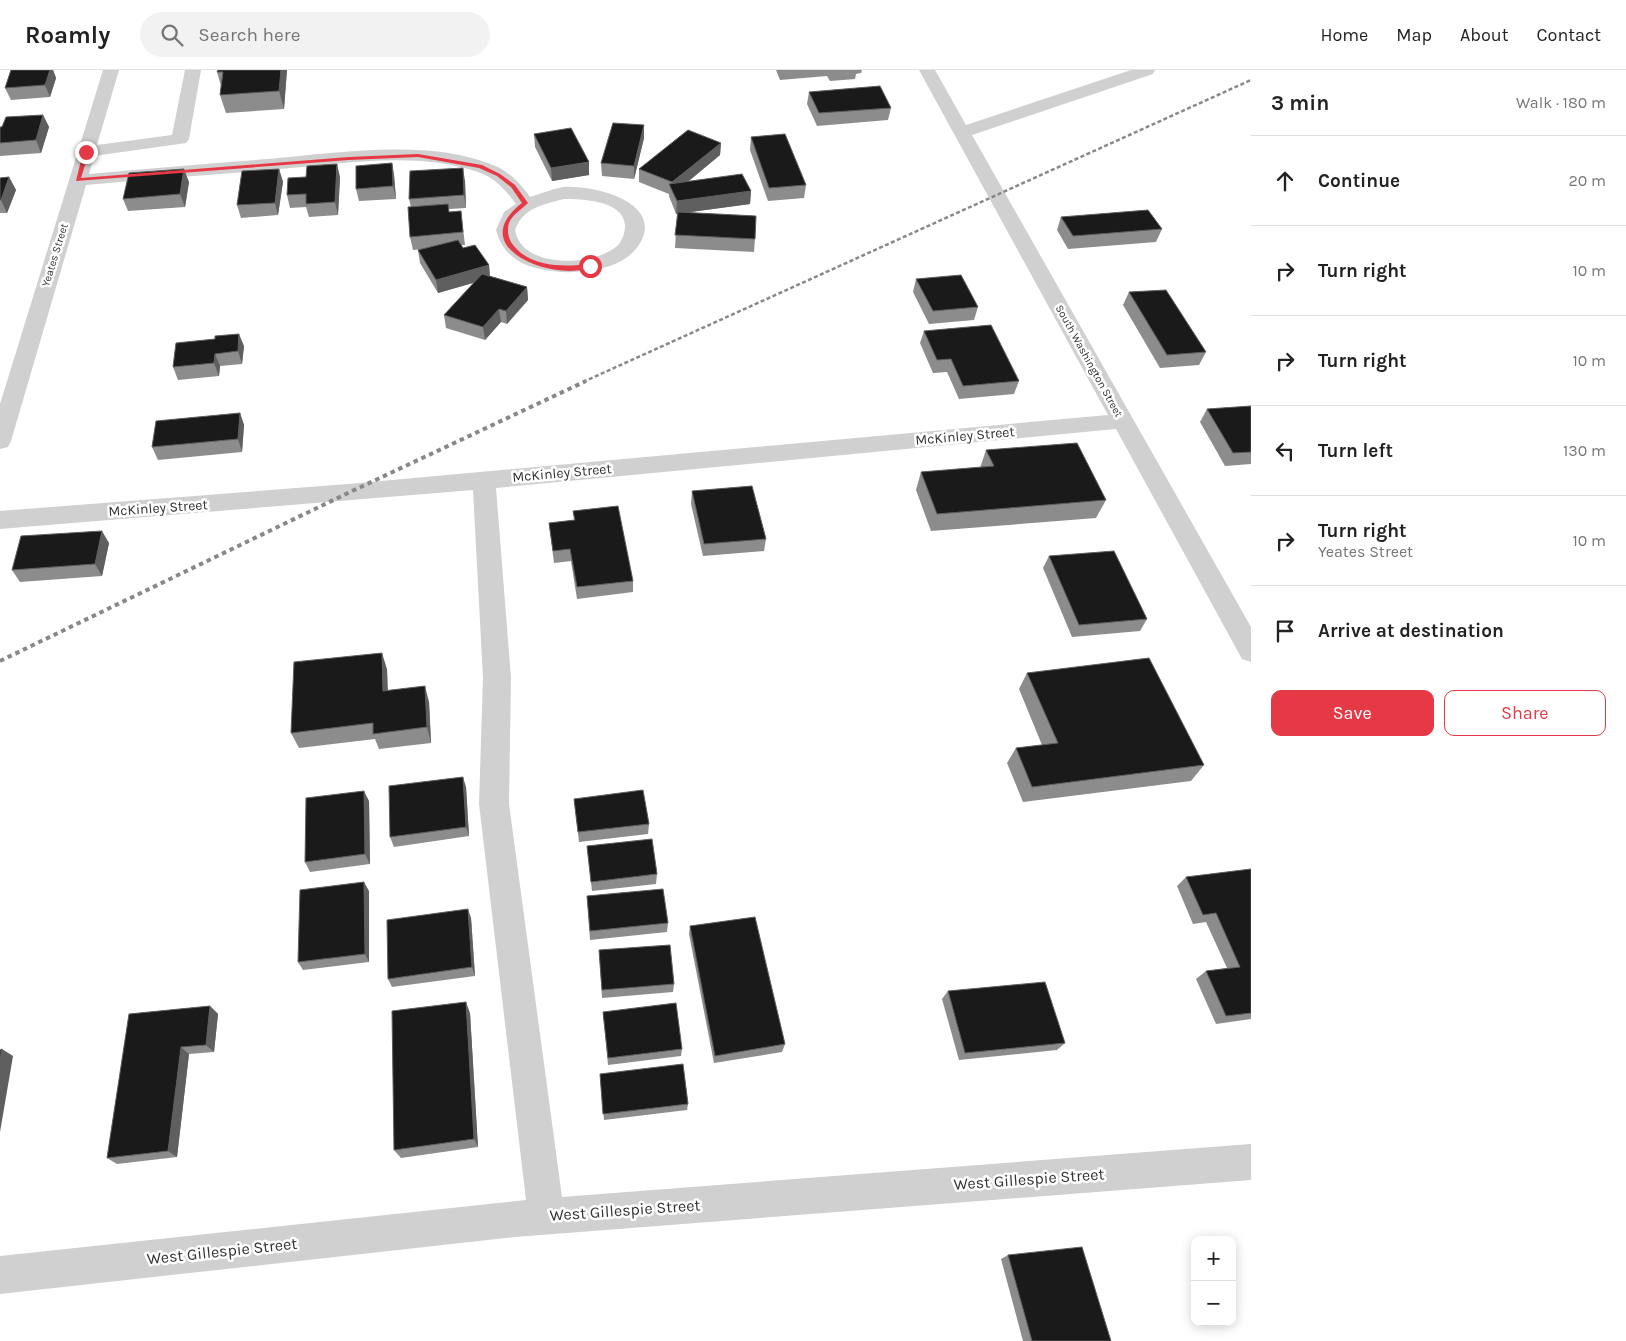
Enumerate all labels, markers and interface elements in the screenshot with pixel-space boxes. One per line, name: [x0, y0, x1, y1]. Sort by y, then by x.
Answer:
search box: [140, 12, 490, 57]
text: Roamly: [25, 21, 110, 49]
icon: search: [158, 21, 186, 49]
text: Search here: [198, 24, 300, 46]
text: Home: [1320, 24, 1368, 46]
text: Map: [1396, 24, 1432, 46]
text: About: [1460, 24, 1509, 46]
text: Contact: [1537, 24, 1601, 46]
text: 3 min: [1271, 91, 1329, 115]
text: Walk · 180 m: [1516, 93, 1606, 112]
route end: [75, 141, 98, 164]
icon: ahead: [1271, 167, 1299, 195]
text: Continue: [1318, 170, 1400, 192]
text: 20 m: [1568, 171, 1606, 190]
street label: Yeates Street: [39, 222, 71, 288]
route start: [579, 255, 602, 278]
icon: right: [1271, 257, 1299, 285]
text: Turn right: [1318, 260, 1407, 282]
text: 10 m: [1572, 261, 1606, 280]
street label: South Washington Street: [1053, 303, 1125, 419]
icon: right: [1271, 347, 1299, 375]
text: Turn right: [1318, 350, 1407, 372]
text: 10 m: [1572, 351, 1606, 370]
street label: McKinley Street: [915, 423, 1015, 449]
icon: left: [1271, 437, 1299, 465]
text: Turn left: [1318, 440, 1393, 462]
text: 130 m: [1563, 441, 1606, 460]
street label: McKinley Street: [512, 460, 612, 486]
street label: McKinley Street: [108, 496, 208, 520]
text: Turn right: [1318, 520, 1407, 542]
icon: right: [1271, 527, 1299, 555]
text: 10 m: [1572, 531, 1606, 550]
text: Yeates Street: [1318, 542, 1413, 561]
icon: arrive: [1271, 617, 1299, 645]
text: Arrive at destination: [1318, 620, 1504, 642]
button: Save: [1271, 690, 1434, 736]
button: Share: [1444, 690, 1606, 736]
street label: West Gillespie Street: [953, 1164, 1105, 1194]
street label: West Gillespie Street: [549, 1195, 701, 1225]
street label: West Gillespie Street: [146, 1234, 298, 1268]
map controls: [1191, 1236, 1236, 1326]
button: +: [1191, 1236, 1236, 1281]
button: −: [1191, 1281, 1236, 1326]

